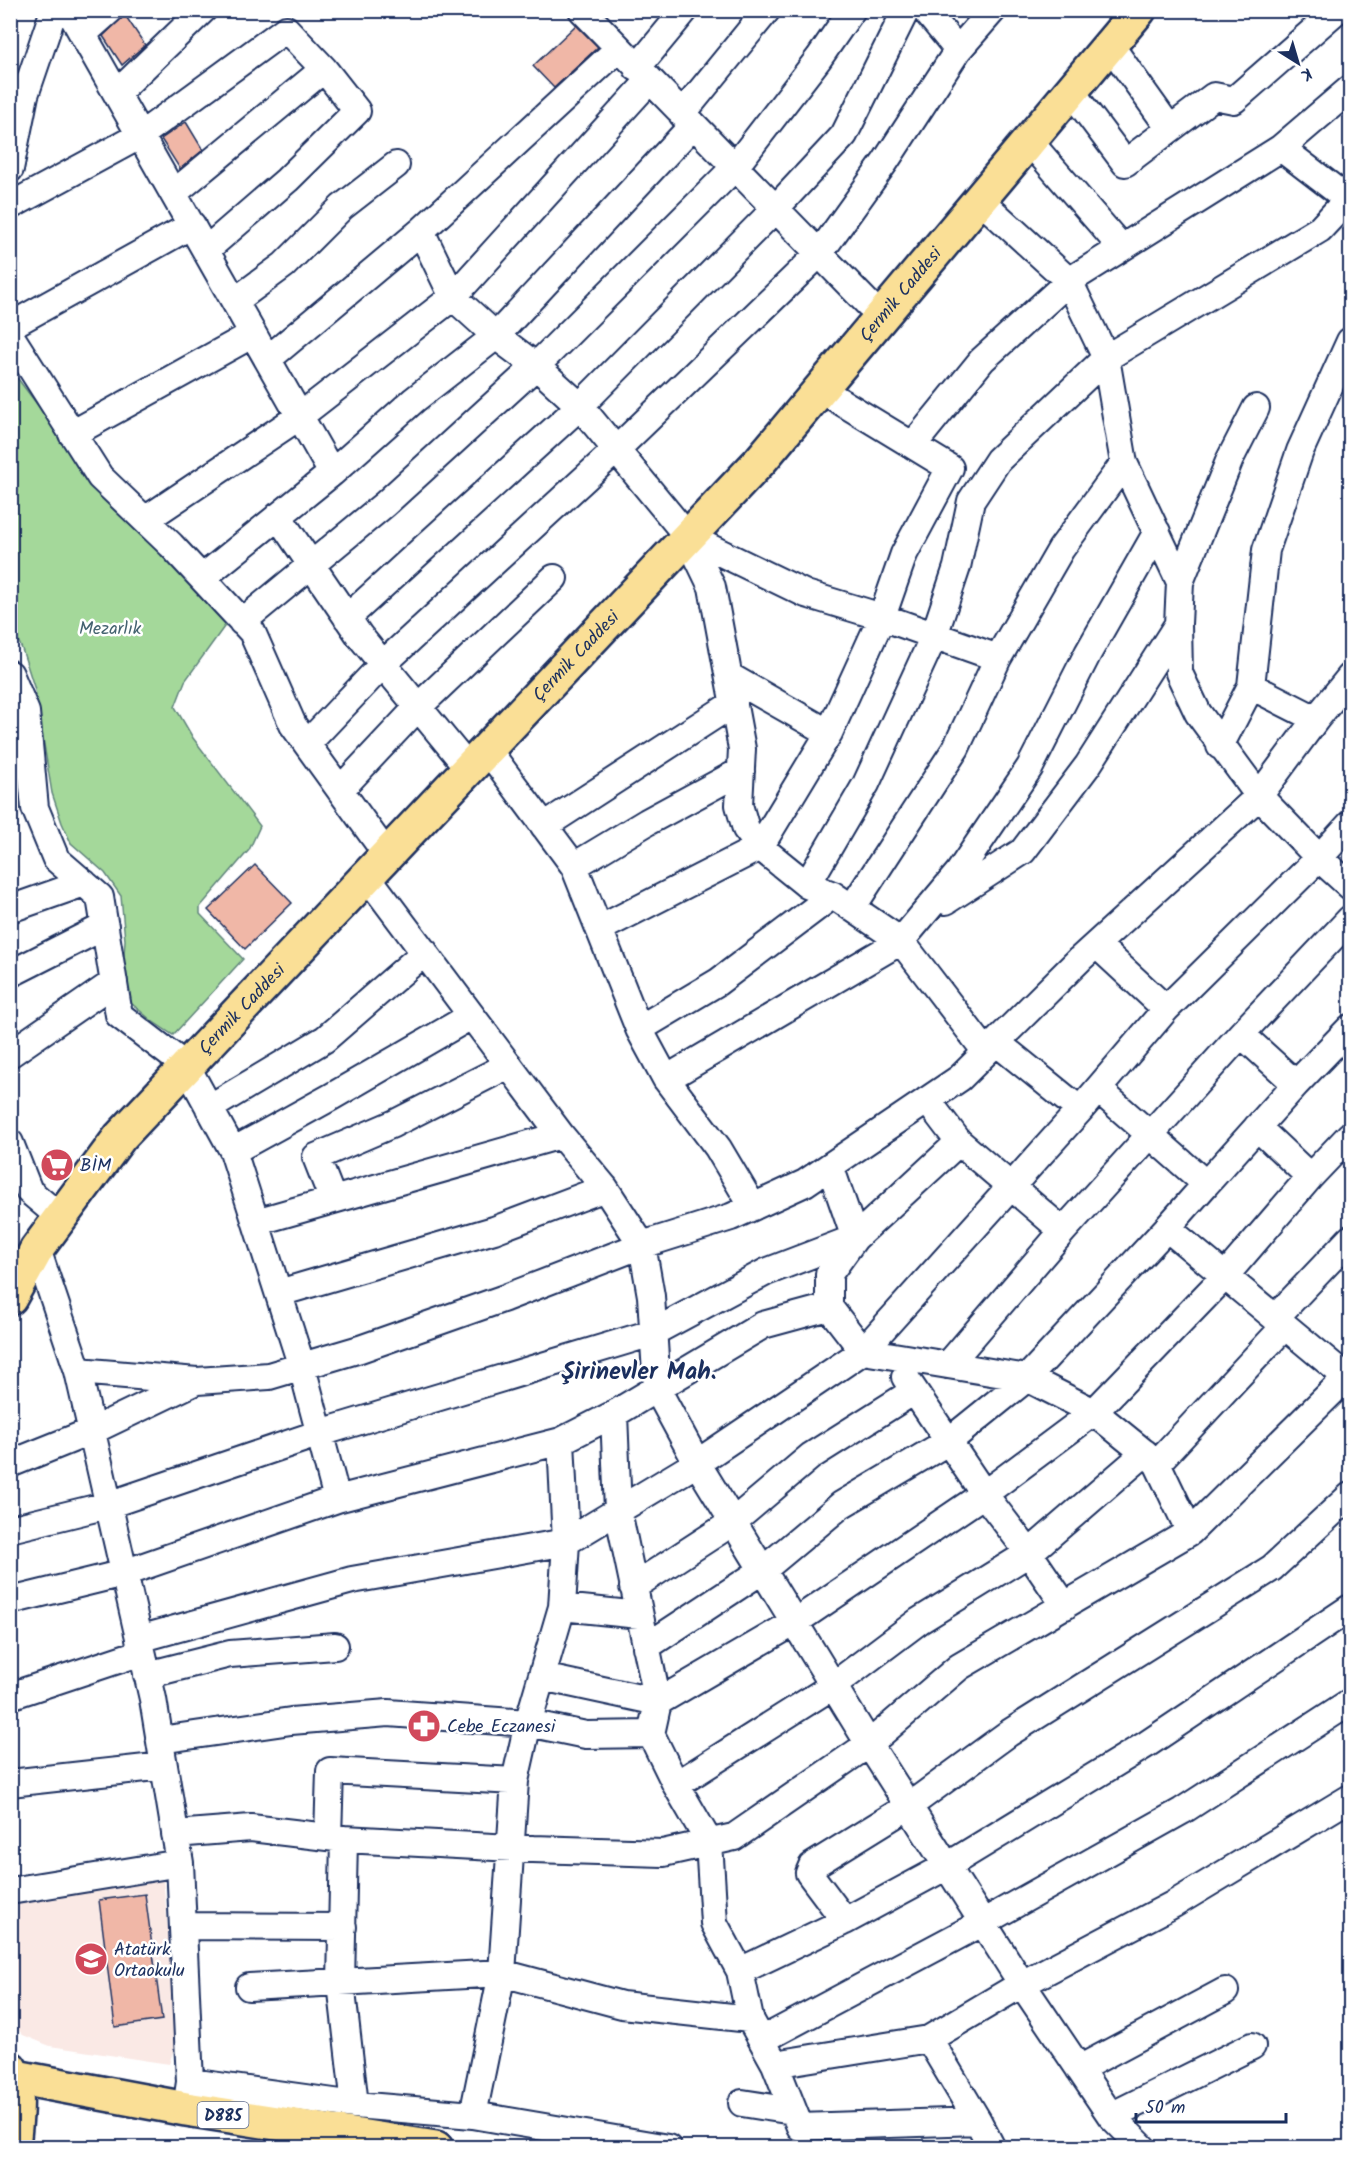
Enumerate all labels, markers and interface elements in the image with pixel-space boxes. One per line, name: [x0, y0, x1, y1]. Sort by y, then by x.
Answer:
north arrow: [1268, 33, 1328, 93]
text: K: [1294, 61, 1317, 87]
street label: Çermik Caddesi: [853, 241, 950, 349]
street label: Çermik Caddesi: [526, 604, 628, 709]
park label: Mezarlık: [79, 615, 142, 644]
street label: Çermik Caddesi: [192, 957, 294, 1062]
supermarket icon: BİM: [39, 1147, 75, 1183]
place label: BİM: [80, 1152, 112, 1181]
district label: Şirinevler Mah.: [562, 1353, 716, 1392]
pharmacy icon: Cebe Eczanesi: [406, 1708, 442, 1744]
place label: Cebe Eczanesi: [447, 1713, 556, 1742]
place label: Atatürk Ortaokulu: [114, 1936, 185, 1986]
school or university icon: Atatürk Ortaokulu: [73, 1941, 109, 1977]
scale bar: [1136, 2086, 1286, 2124]
text: 50 m: [1145, 2094, 1185, 2123]
road number: D885: [198, 2102, 248, 2128]

